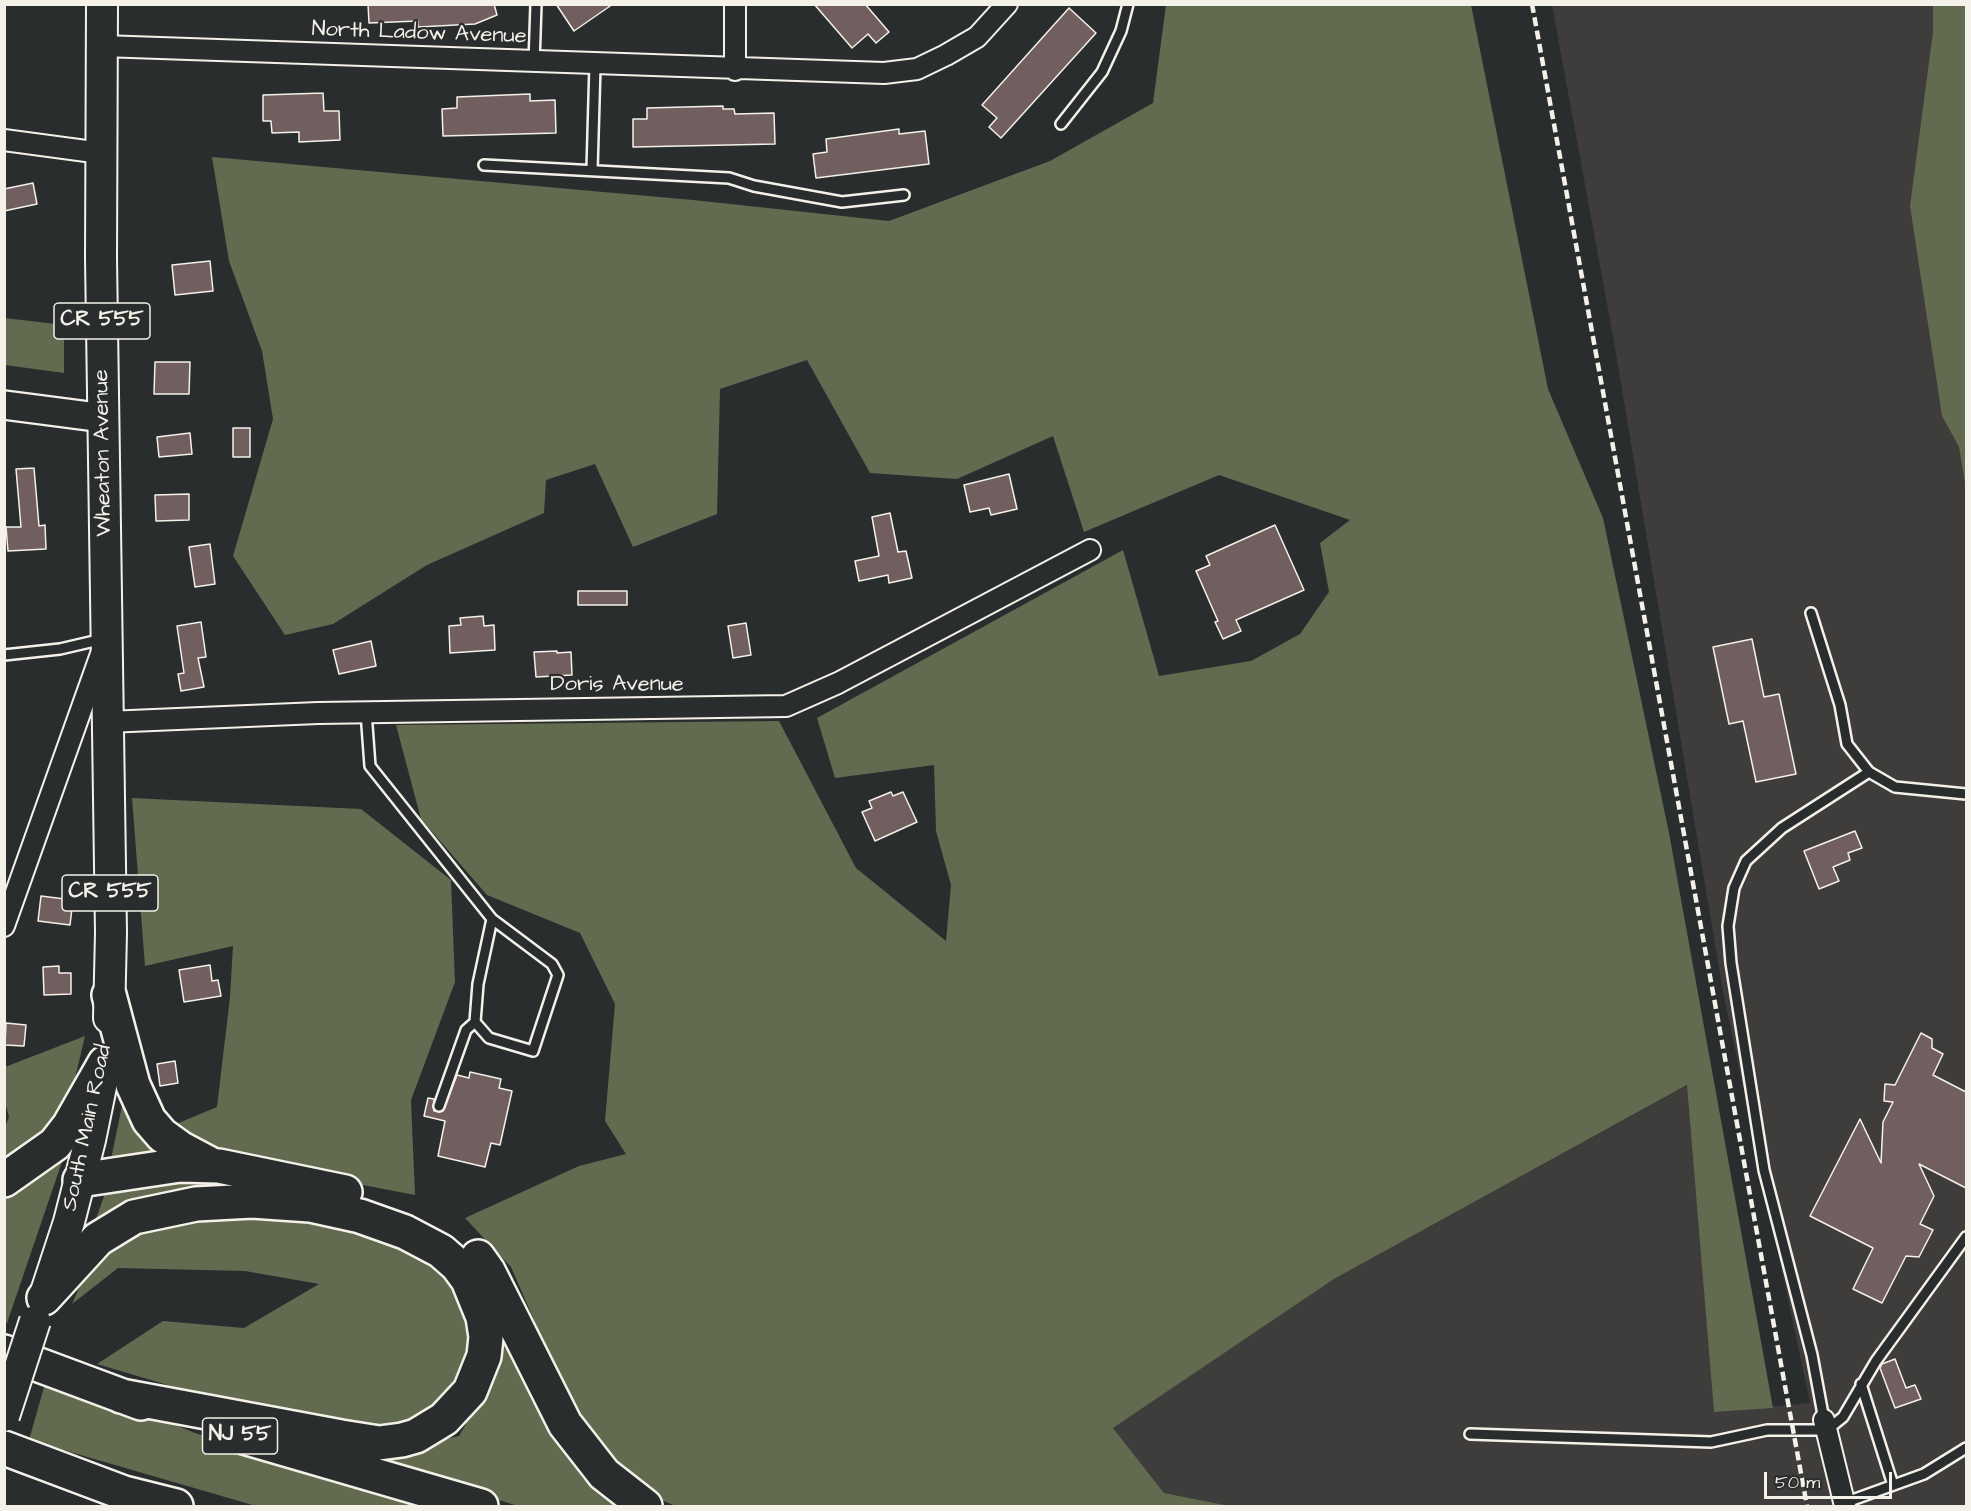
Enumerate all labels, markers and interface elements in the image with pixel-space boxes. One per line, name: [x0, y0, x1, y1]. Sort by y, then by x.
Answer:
street label: North Ladow Avenue: [311, 17, 527, 51]
road number: CR 555: [54, 303, 150, 339]
street label: Wheaton Avenue: [89, 369, 119, 537]
street label: Doris Avenue: [550, 672, 684, 698]
road number: CR 555: [62, 875, 158, 911]
street label: South Main Road: [57, 1042, 119, 1214]
road number: NJ 55: [202, 1418, 278, 1454]
scale bar: [1767, 1460, 1894, 1498]
text: 50 m: [1775, 1470, 1820, 1495]

